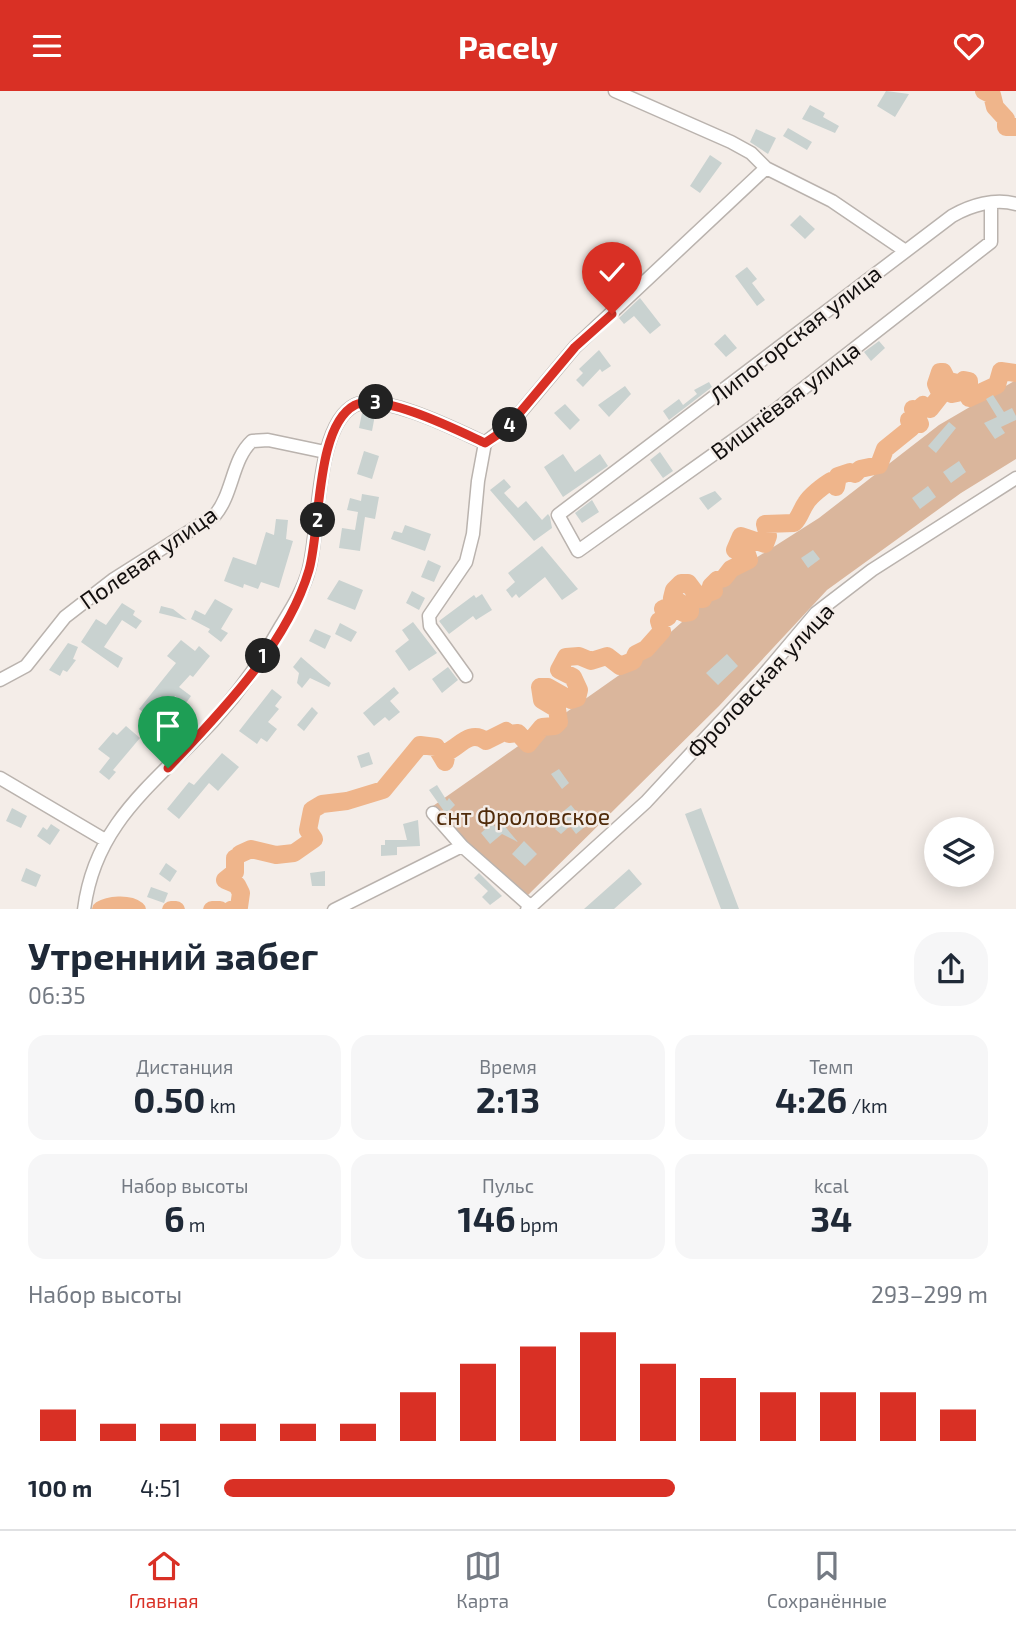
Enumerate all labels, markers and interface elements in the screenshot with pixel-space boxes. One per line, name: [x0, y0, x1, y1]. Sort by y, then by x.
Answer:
icon: menu: [28, 27, 66, 65]
text: Pacely: [458, 27, 558, 65]
icon: heart: [950, 27, 988, 65]
pin: [582, 242, 642, 314]
icon: check: [593, 253, 631, 291]
street label: Липогорская улица: [704, 258, 887, 410]
street label: Вишнёвая улица: [705, 335, 866, 466]
pin: 3: [358, 385, 394, 419]
text: 3: [370, 390, 381, 413]
pin: 4: [492, 407, 528, 443]
text: 4: [503, 413, 516, 436]
street label: Полевая улица: [74, 499, 223, 615]
pin: 2: [300, 503, 336, 537]
text: 2: [312, 508, 323, 531]
street label: Фроловская улица: [681, 596, 840, 764]
pin: 1: [246, 639, 280, 673]
text: 1: [258, 644, 267, 667]
pin: [138, 696, 198, 768]
icon: arrive: [149, 707, 187, 745]
park label: снт Фроловское: [436, 802, 610, 830]
map controls: [924, 817, 994, 887]
button: layers: [924, 817, 994, 887]
text: Утренний забег: [28, 932, 318, 978]
button: share: [914, 932, 988, 1006]
text: 06:35: [28, 981, 86, 1009]
text: Дистанция: [136, 1055, 233, 1078]
text: Время: [479, 1055, 537, 1078]
text: Темп: [809, 1055, 853, 1078]
text: 0.50: [133, 1078, 205, 1120]
text: 2:13: [476, 1078, 540, 1120]
text: 4:26: [775, 1078, 847, 1120]
text: km: [205, 1094, 236, 1117]
text: /km: [847, 1094, 888, 1117]
text: Набор высоты: [121, 1174, 248, 1197]
text: Пульс: [482, 1174, 534, 1197]
text: kcal: [814, 1174, 849, 1197]
text: 6: [164, 1197, 185, 1239]
text: 146: [458, 1197, 516, 1239]
text: 34: [810, 1197, 852, 1239]
text: m: [185, 1213, 205, 1236]
text: bpm: [516, 1213, 558, 1236]
text: Набор высоты: [28, 1280, 182, 1308]
text: 293–299 m: [871, 1280, 988, 1308]
text: 100 m: [28, 1474, 92, 1502]
text: 4:51: [140, 1474, 181, 1502]
tab: Главная: [129, 1547, 199, 1612]
tab: Карта: [456, 1547, 509, 1612]
tab: Сохранённые: [767, 1547, 887, 1612]

